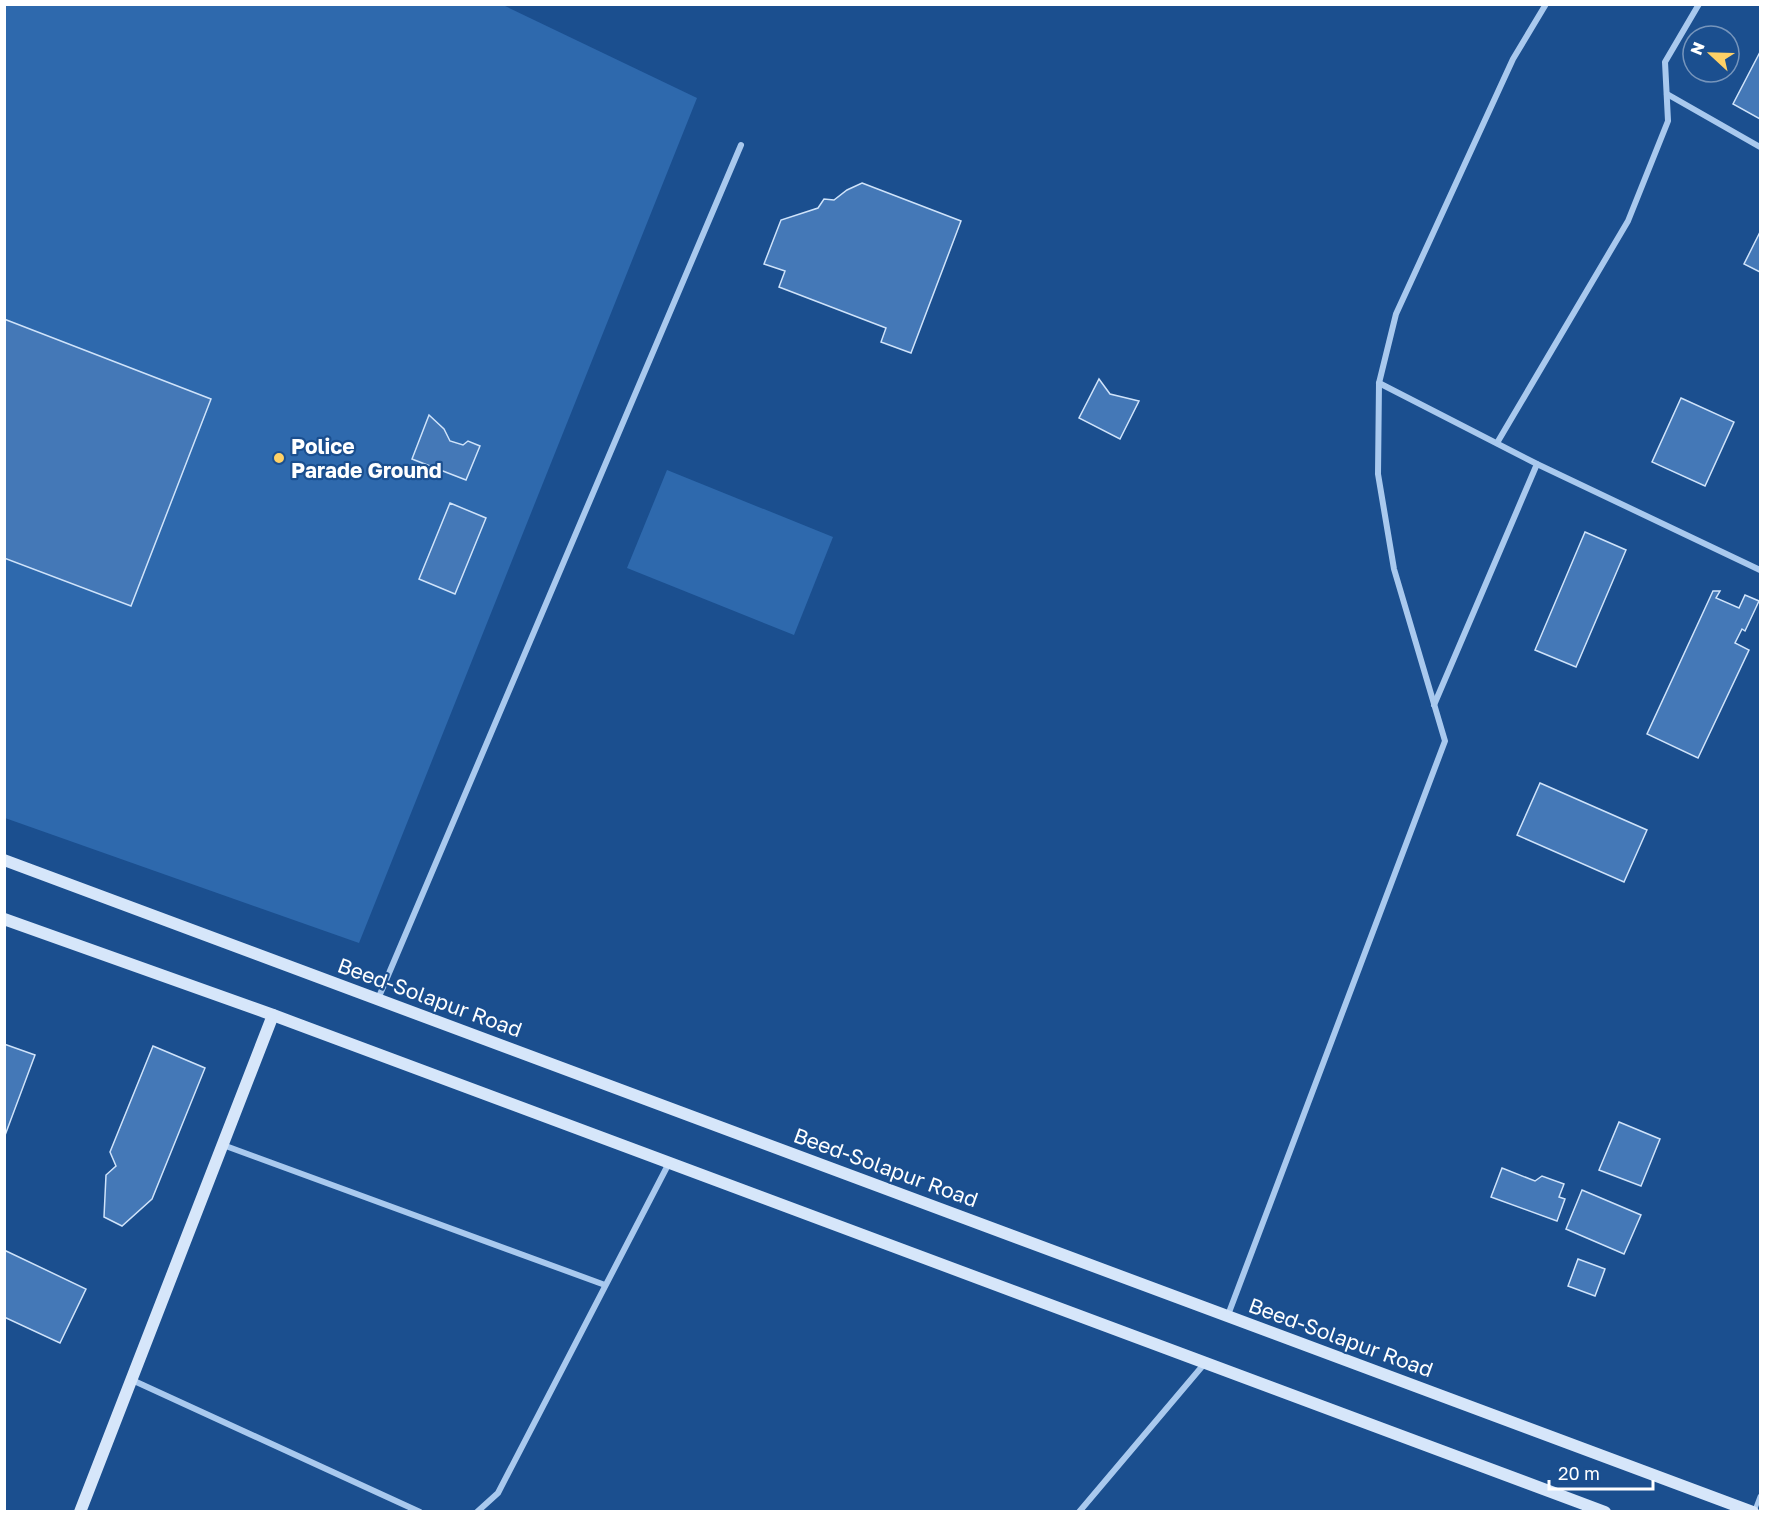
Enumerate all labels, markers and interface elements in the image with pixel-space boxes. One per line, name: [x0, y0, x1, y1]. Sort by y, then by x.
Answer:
north arrow: [1681, 24, 1741, 84]
text: N: [1686, 39, 1709, 58]
place label: Police Parade Ground: [291, 433, 442, 483]
marker: Police Parade Ground: [272, 451, 286, 465]
street label: Beed-Solapur Road: [334, 952, 526, 1042]
street label: Beed-Solapur Road: [790, 1122, 982, 1212]
street label: Beed-Solapur Road: [1245, 1292, 1437, 1382]
scale bar: [1549, 1453, 1652, 1491]
text: 20 m: [1558, 1462, 1600, 1484]

